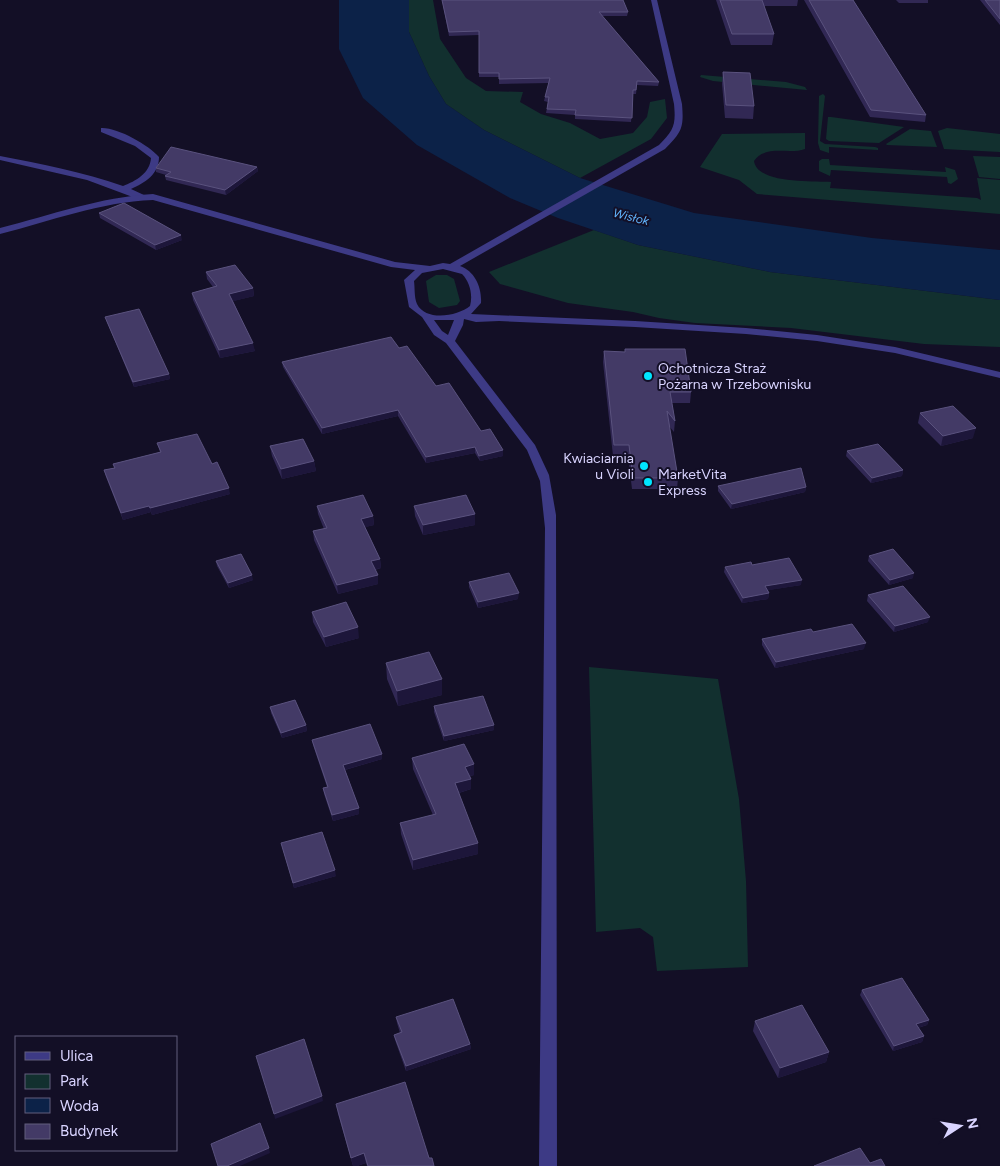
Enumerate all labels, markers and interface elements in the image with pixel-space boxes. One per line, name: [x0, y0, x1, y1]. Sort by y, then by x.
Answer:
water label: Wisłok: [612, 206, 651, 228]
place label: Ochotnicza Straż Pożarna w Trzebownisku: [658, 360, 811, 393]
marker: Ochotnicza Straż Pożarna w Trzebownisku: [642, 370, 654, 382]
place label: Kwiaciarnia u Violi: [563, 450, 634, 483]
marker: Kwiaciarnia u Violi: [638, 460, 650, 472]
place label: MarketVita Express: [658, 466, 727, 499]
marker: MarketVita Express: [642, 476, 654, 488]
legend: [15, 1036, 178, 1151]
text: Ulica: [60, 1047, 93, 1065]
text: Park: [60, 1072, 89, 1090]
text: Woda: [60, 1097, 99, 1115]
north arrow: [935, 1101, 985, 1151]
text: N: [963, 1116, 982, 1130]
text: Budynek: [60, 1122, 119, 1140]

